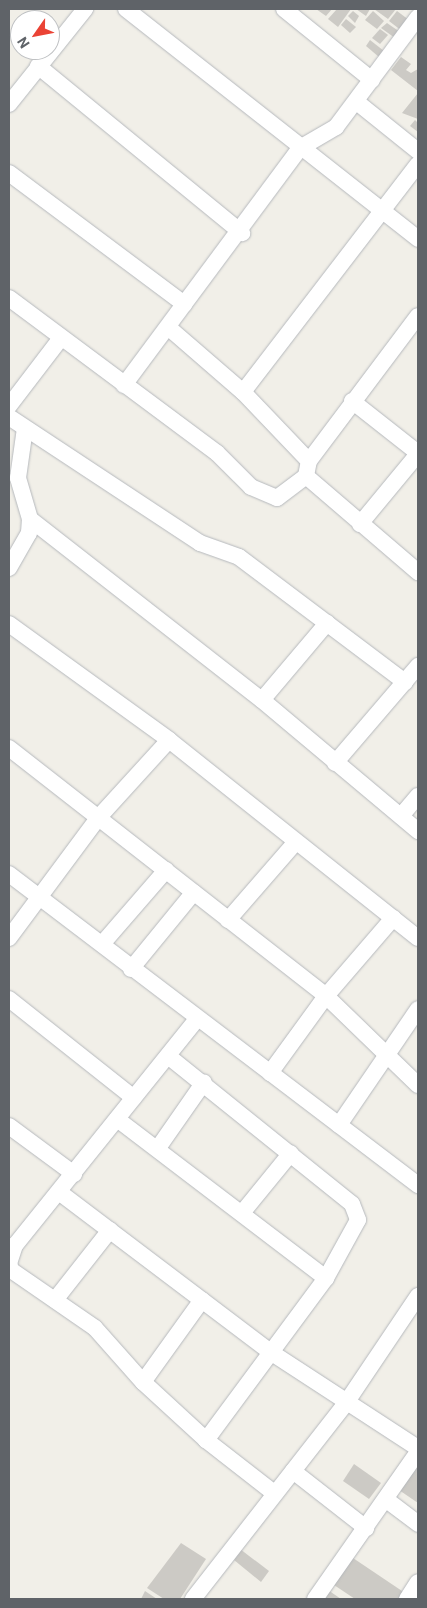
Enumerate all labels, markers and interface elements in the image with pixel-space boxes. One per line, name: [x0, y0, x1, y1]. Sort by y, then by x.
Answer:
north arrow: [10, 10, 60, 60]
text: N: [14, 34, 33, 51]

